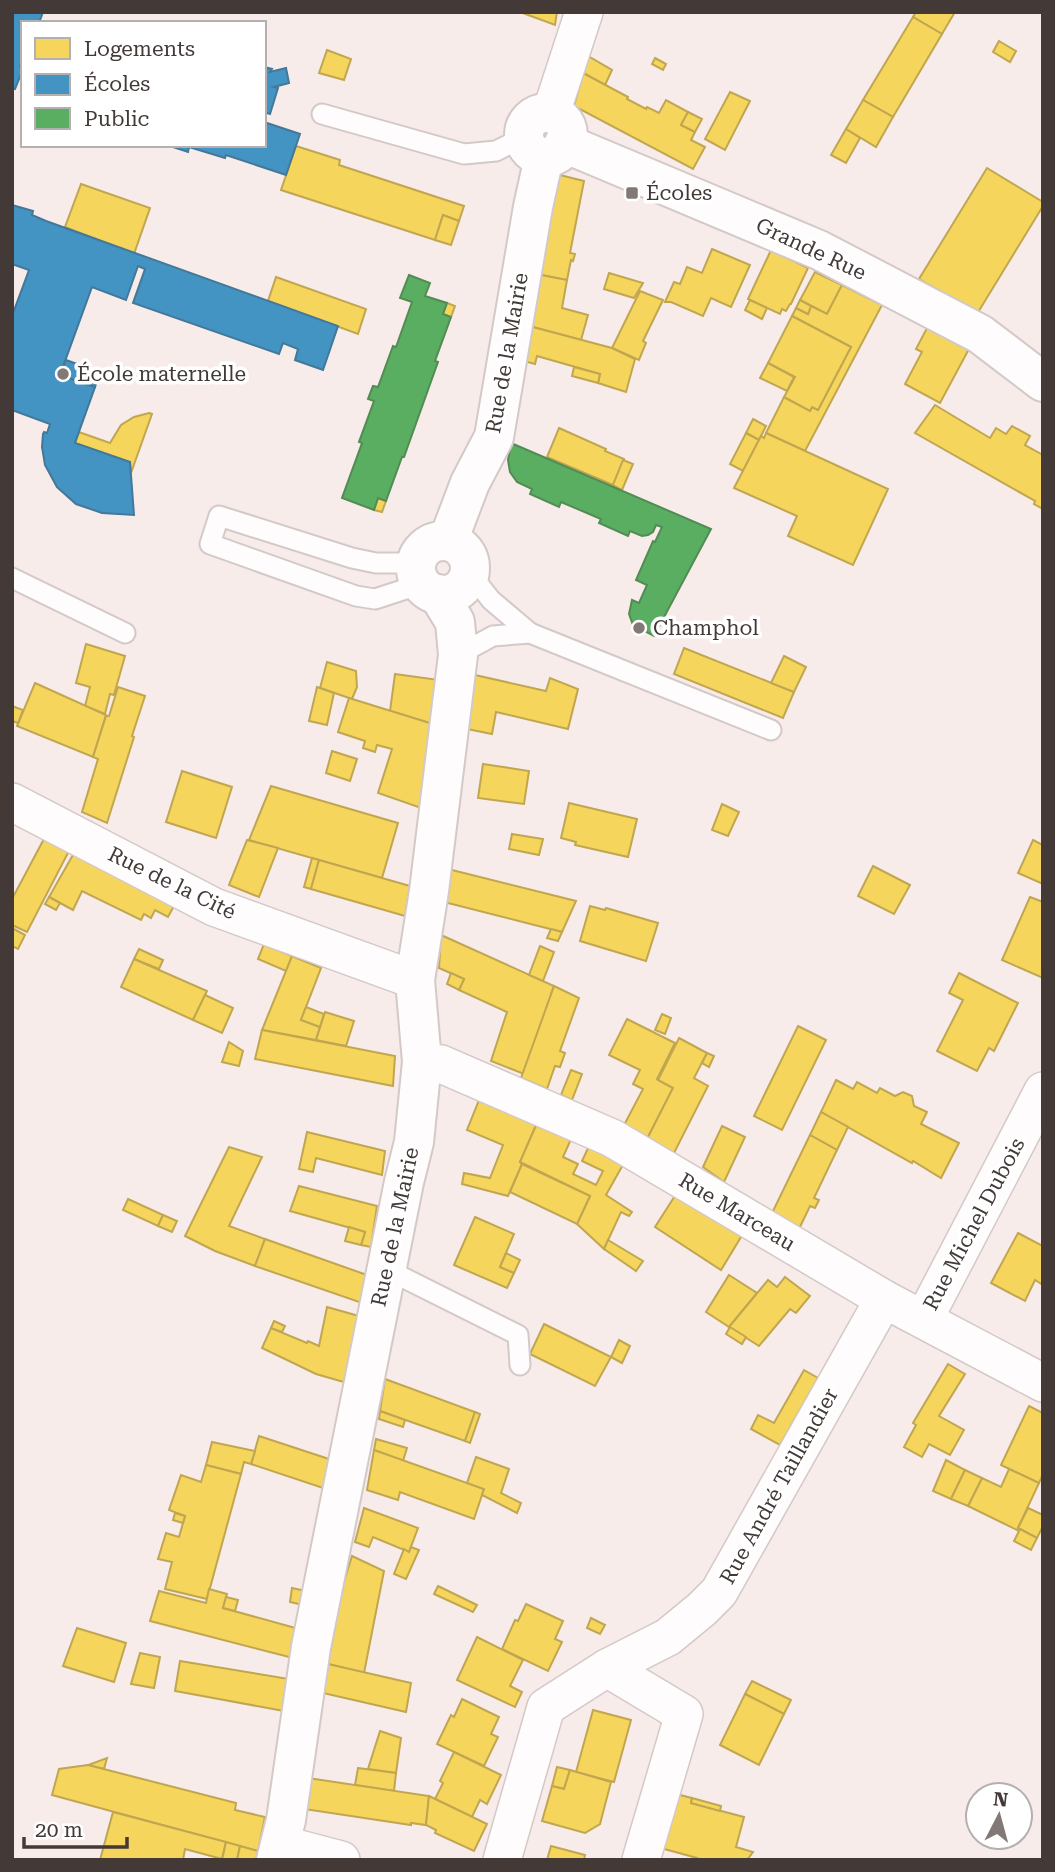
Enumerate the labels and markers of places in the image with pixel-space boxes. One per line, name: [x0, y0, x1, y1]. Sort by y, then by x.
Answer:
place label: Écoles: [646, 180, 712, 205]
marker: Écoles: [624, 185, 640, 201]
place label: École maternelle: [77, 361, 246, 386]
marker: École maternelle: [55, 366, 71, 382]
place label: Champhol: [653, 616, 759, 640]
marker: Champhol: [631, 620, 647, 636]

